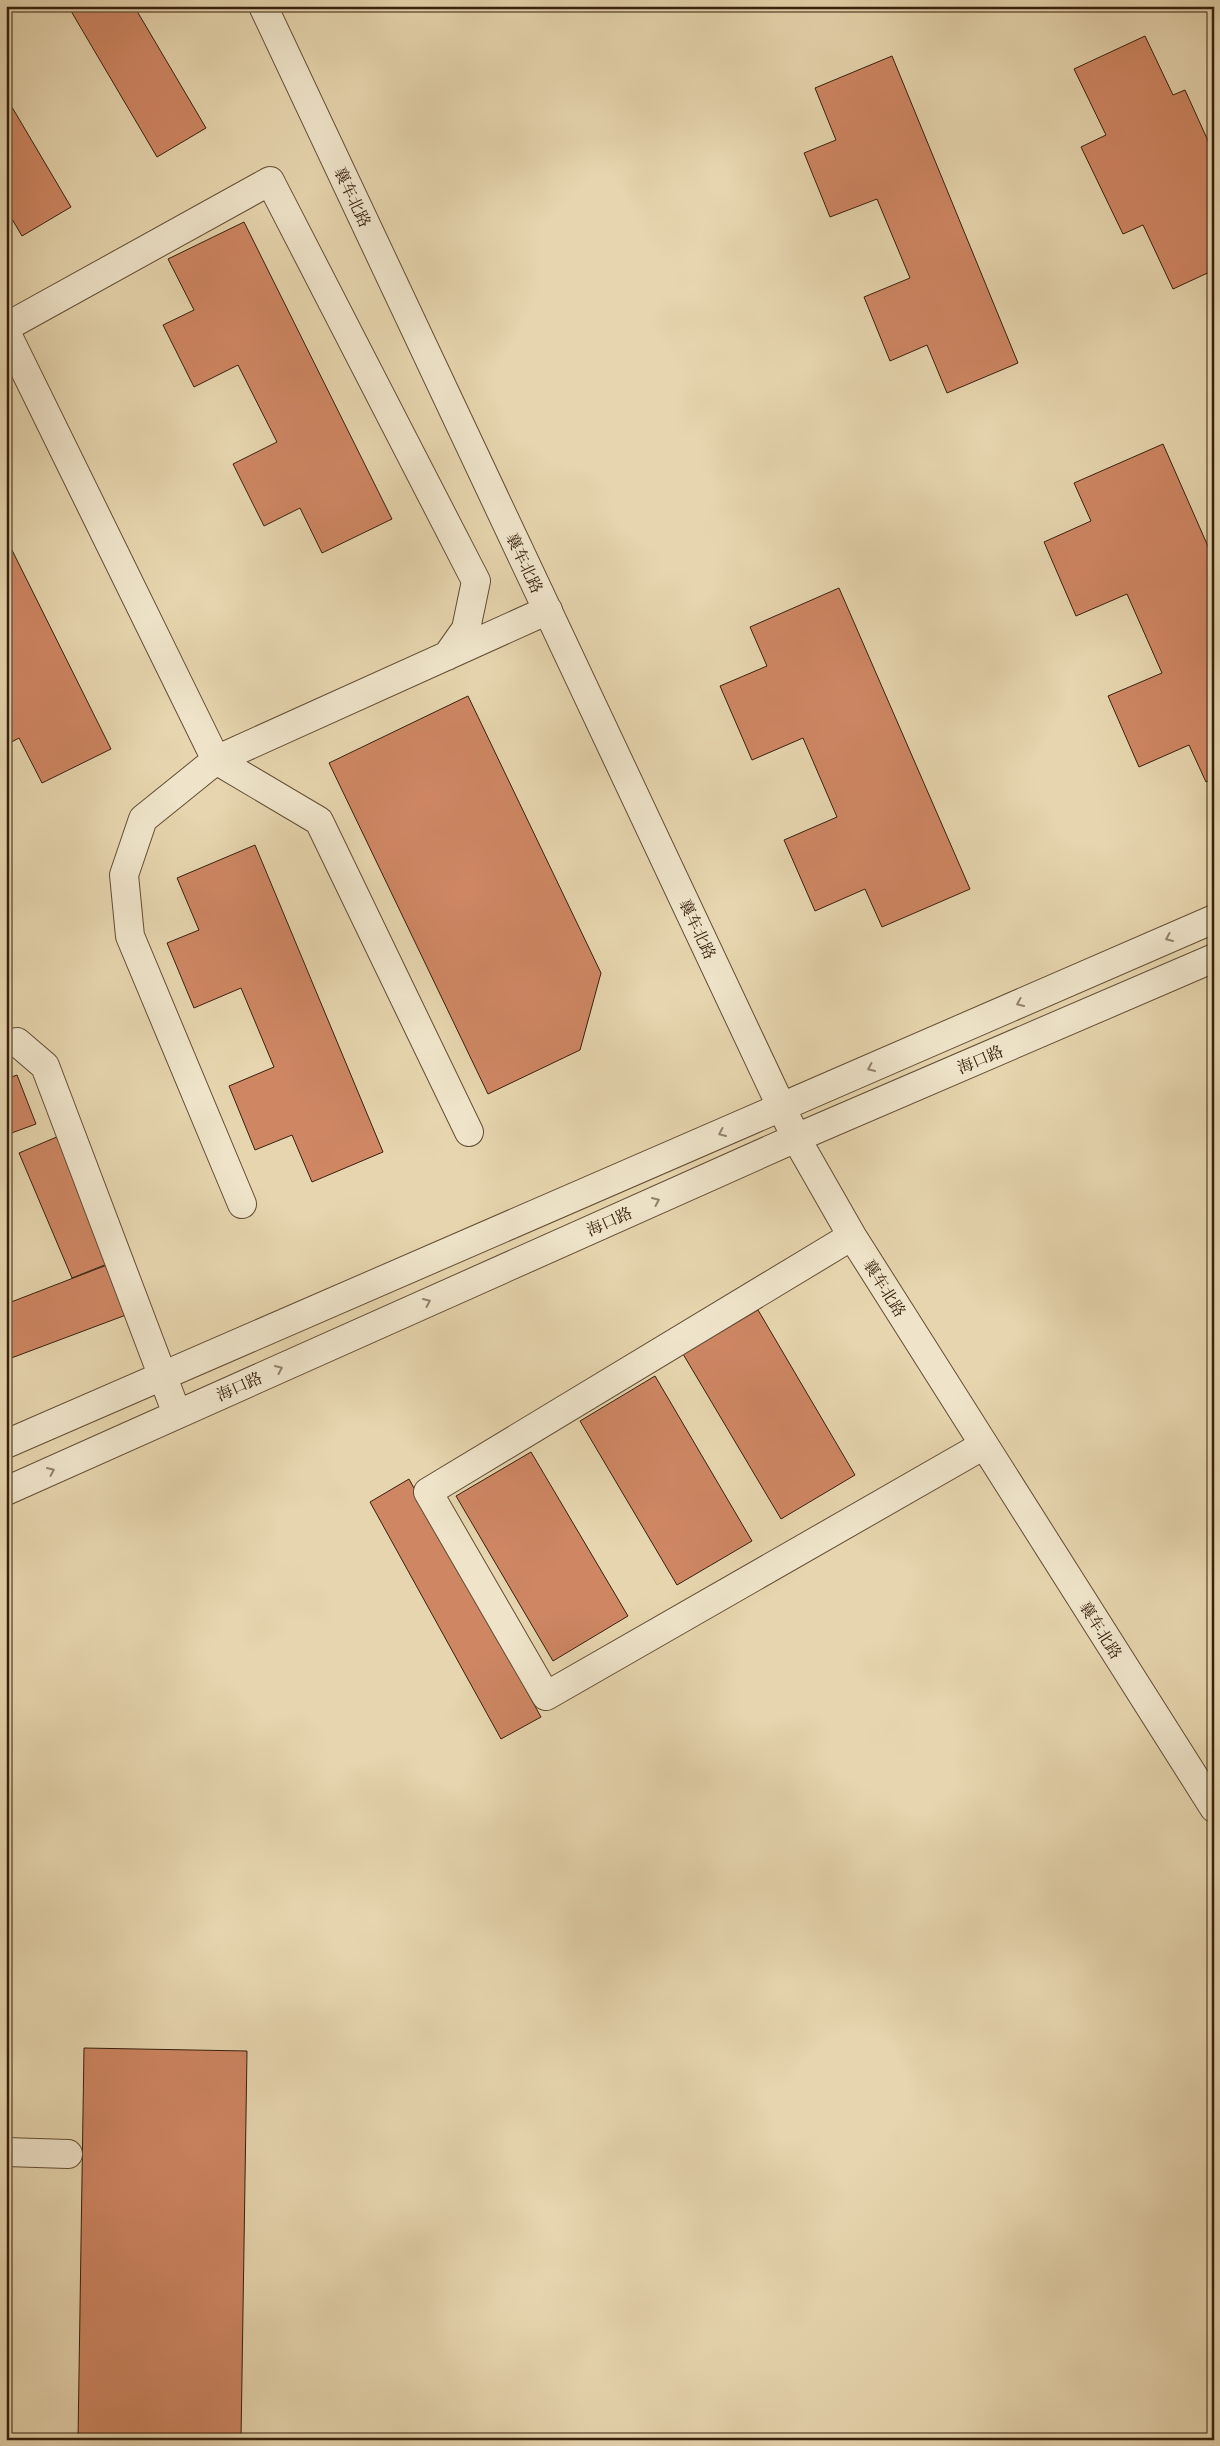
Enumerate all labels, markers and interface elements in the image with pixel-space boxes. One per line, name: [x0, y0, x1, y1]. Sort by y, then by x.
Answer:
street label: 襄车北路: [330, 164, 375, 230]
street label: 襄车北路: [502, 530, 547, 596]
street label: 襄车北路: [675, 896, 720, 962]
one-way arrow: [1165, 932, 1174, 943]
one-way arrow: [1016, 996, 1025, 1007]
street label: 海口路: [954, 1041, 1006, 1078]
one-way arrow: [867, 1061, 876, 1072]
one-way arrow: [718, 1126, 727, 1137]
one-way arrow: [651, 1196, 660, 1207]
street label: 海口路: [583, 1203, 635, 1240]
street label: 襄车北路: [860, 1256, 910, 1320]
one-way arrow: [422, 1298, 431, 1309]
one-way arrow: [274, 1364, 283, 1375]
street label: 海口路: [213, 1368, 265, 1405]
one-way arrow: [46, 1466, 55, 1477]
street label: 襄车北路: [1076, 1598, 1126, 1662]

